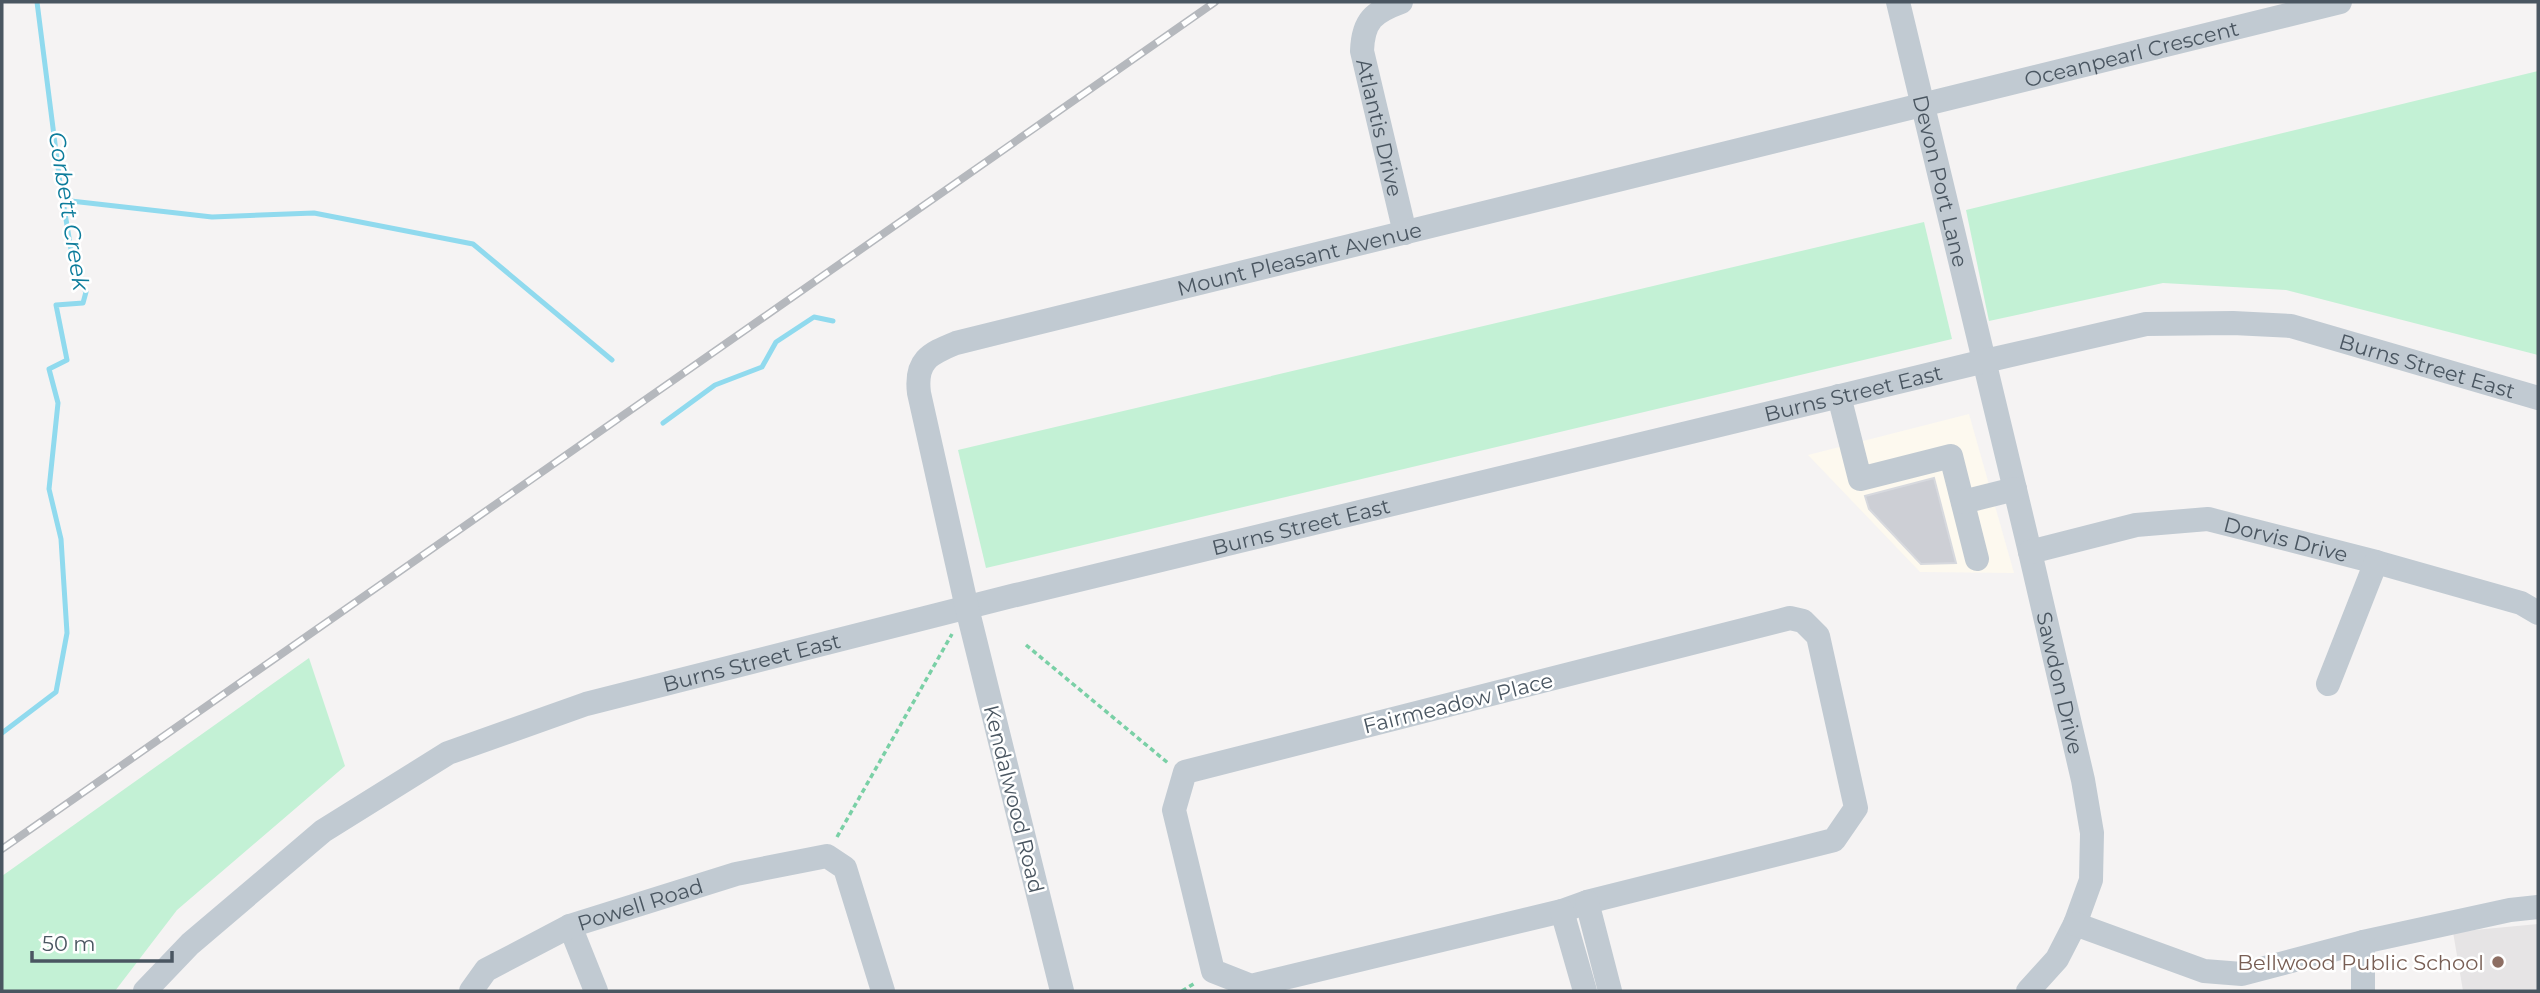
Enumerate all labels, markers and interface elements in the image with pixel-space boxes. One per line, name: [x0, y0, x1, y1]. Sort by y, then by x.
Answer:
street label: Oceanpearl Crescent: [2022, 15, 2241, 92]
street label: Atlantis Drive: [1352, 56, 1408, 199]
street label: Devon Port Lane: [1908, 92, 1974, 270]
water label: Corbett Creek: [43, 130, 96, 294]
street label: Mount Pleasant Avenue: [1174, 216, 1424, 301]
street label: Burns Street East: [2336, 328, 2518, 403]
street label: Burns Street East: [1761, 359, 1945, 426]
street label: Burns Street East: [1209, 493, 1392, 560]
street label: Dorvis Drive: [2221, 511, 2351, 567]
street label: Sawdon Drive: [2032, 609, 2089, 757]
street label: Burns Street East: [660, 628, 843, 697]
street label: Fairmeadow Place: [1361, 667, 1555, 739]
street label: Kendalwood Road: [979, 702, 1049, 896]
street label: Powell Road: [574, 873, 706, 935]
scale bar: [32, 920, 172, 964]
text: 50 m: [42, 931, 96, 956]
place label: Bellwood Public School: [2237, 950, 2484, 975]
marker: Bellwood Public School: [2490, 954, 2506, 970]

